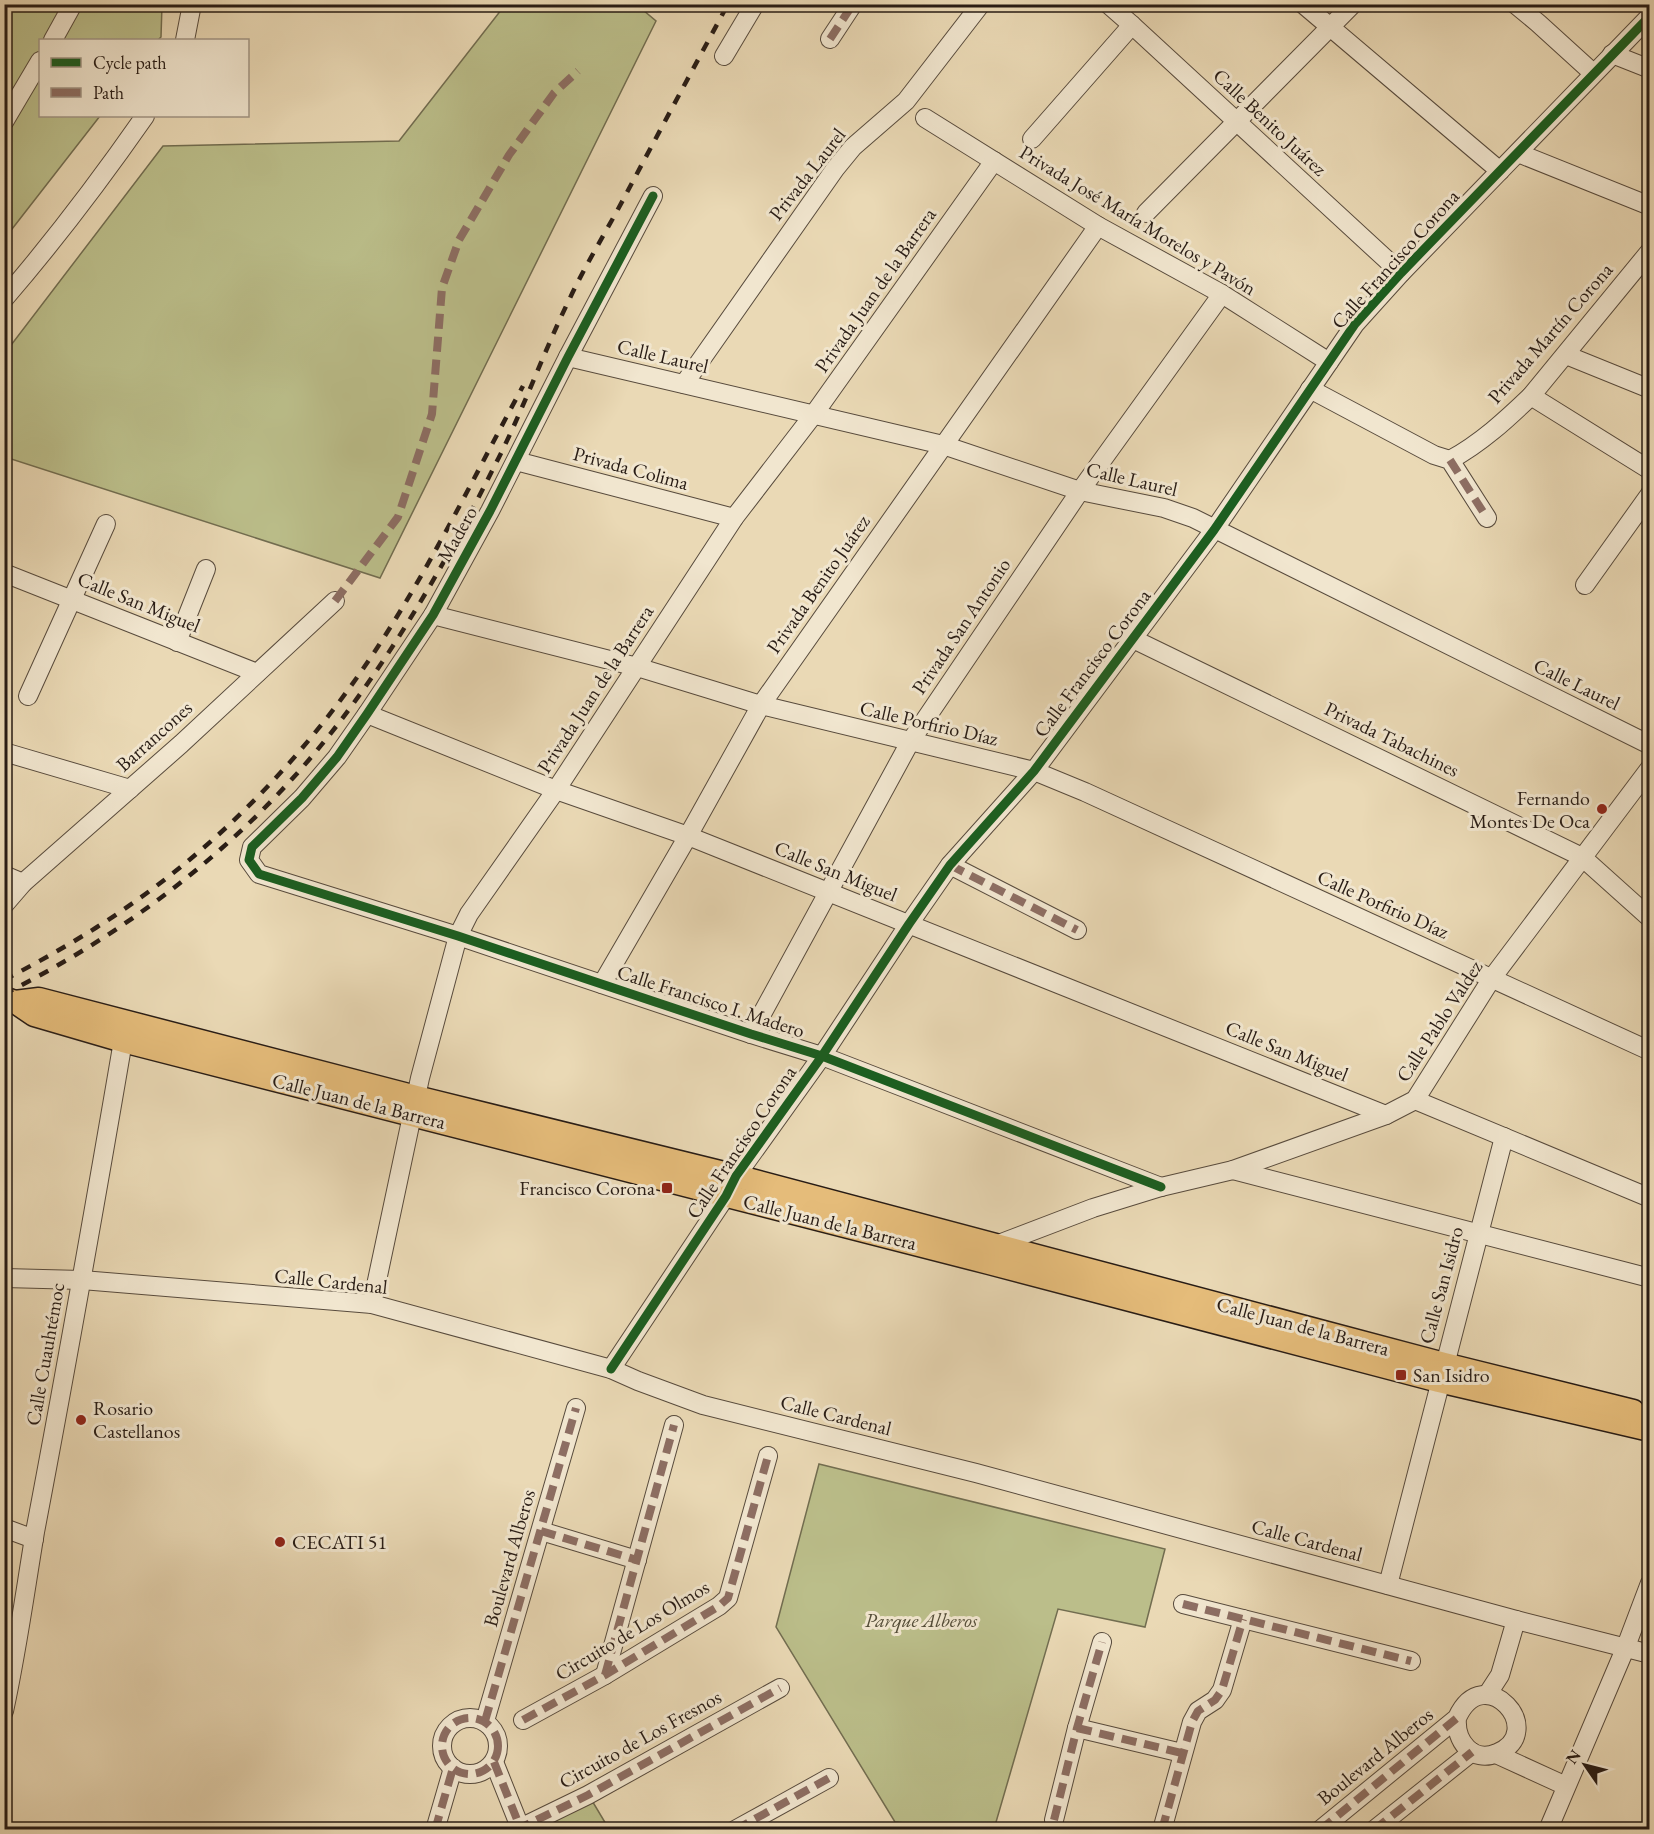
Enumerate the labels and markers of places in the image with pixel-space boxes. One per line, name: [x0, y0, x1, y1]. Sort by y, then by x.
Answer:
place label: Fernando Montes De Oca: [1469, 785, 1590, 834]
marker: Fernando Montes De Oca: [1595, 802, 1609, 816]
place label: Francisco Corona: [519, 1175, 655, 1201]
marker: Francisco Corona: [660, 1181, 674, 1195]
place label: San Isidro: [1413, 1362, 1490, 1388]
marker: San Isidro: [1394, 1368, 1408, 1382]
place label: Rosario Castellanos: [93, 1395, 180, 1444]
marker: Rosario Castellanos: [74, 1413, 88, 1427]
place label: CECATI 51: [292, 1529, 387, 1555]
marker: CECATI 51: [273, 1535, 287, 1549]

